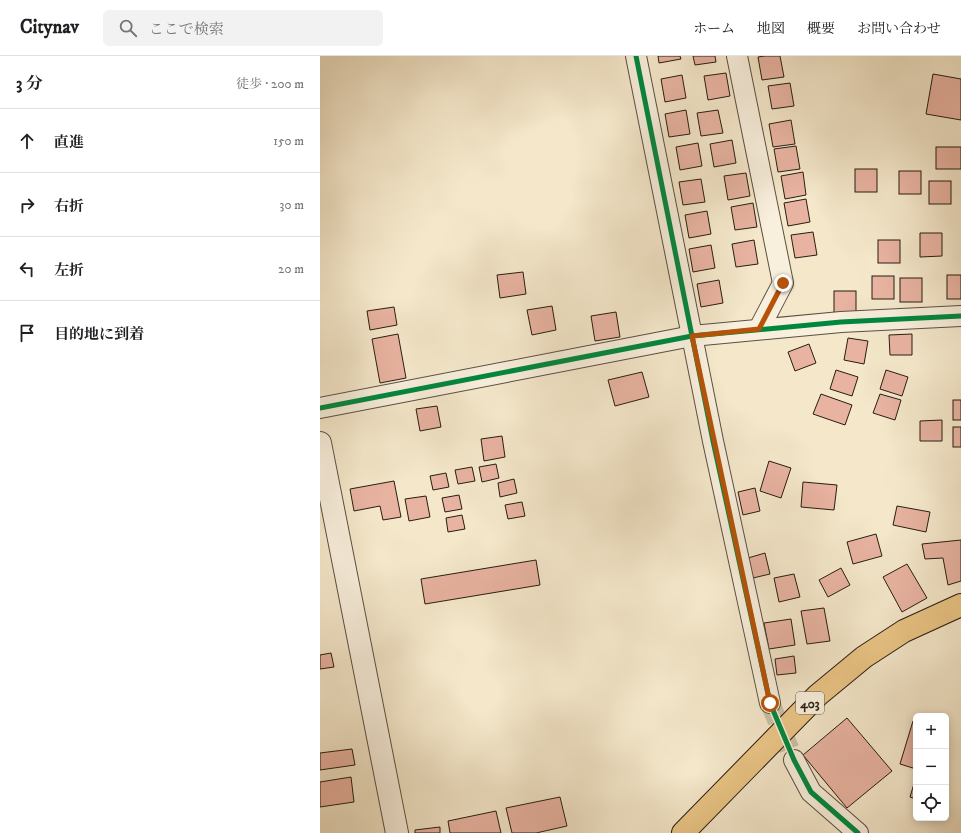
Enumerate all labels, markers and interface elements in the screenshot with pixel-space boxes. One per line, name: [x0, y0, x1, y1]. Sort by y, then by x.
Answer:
search box: [103, 10, 383, 46]
text: Citynav: [20, 16, 79, 39]
icon: search: [117, 17, 139, 39]
text: ここで検索: [149, 20, 224, 39]
text: ホーム: [693, 20, 735, 38]
text: 地図: [757, 20, 785, 38]
text: 概要: [807, 20, 835, 38]
text: お問い合わせ: [857, 20, 941, 38]
text: 3 分: [16, 73, 43, 95]
text: 徒歩 · 200 m: [236, 76, 304, 92]
icon: ahead: [16, 130, 38, 152]
text: 直進: [54, 133, 84, 152]
text: 150 m: [273, 133, 304, 149]
icon: right: [16, 194, 38, 216]
text: 右折: [54, 197, 84, 216]
text: 30 m: [280, 197, 304, 213]
icon: left: [16, 258, 38, 280]
text: 左折: [54, 261, 84, 280]
text: 20 m: [278, 261, 304, 277]
route end: [774, 274, 792, 292]
icon: arrive: [16, 322, 38, 344]
text: 目的地に到着: [54, 325, 144, 344]
road number: 403: [796, 692, 824, 714]
route start: [761, 694, 779, 712]
map controls: [913, 713, 949, 821]
button: +: [913, 713, 949, 749]
button: −: [913, 749, 949, 785]
button: locate: [913, 785, 949, 821]

